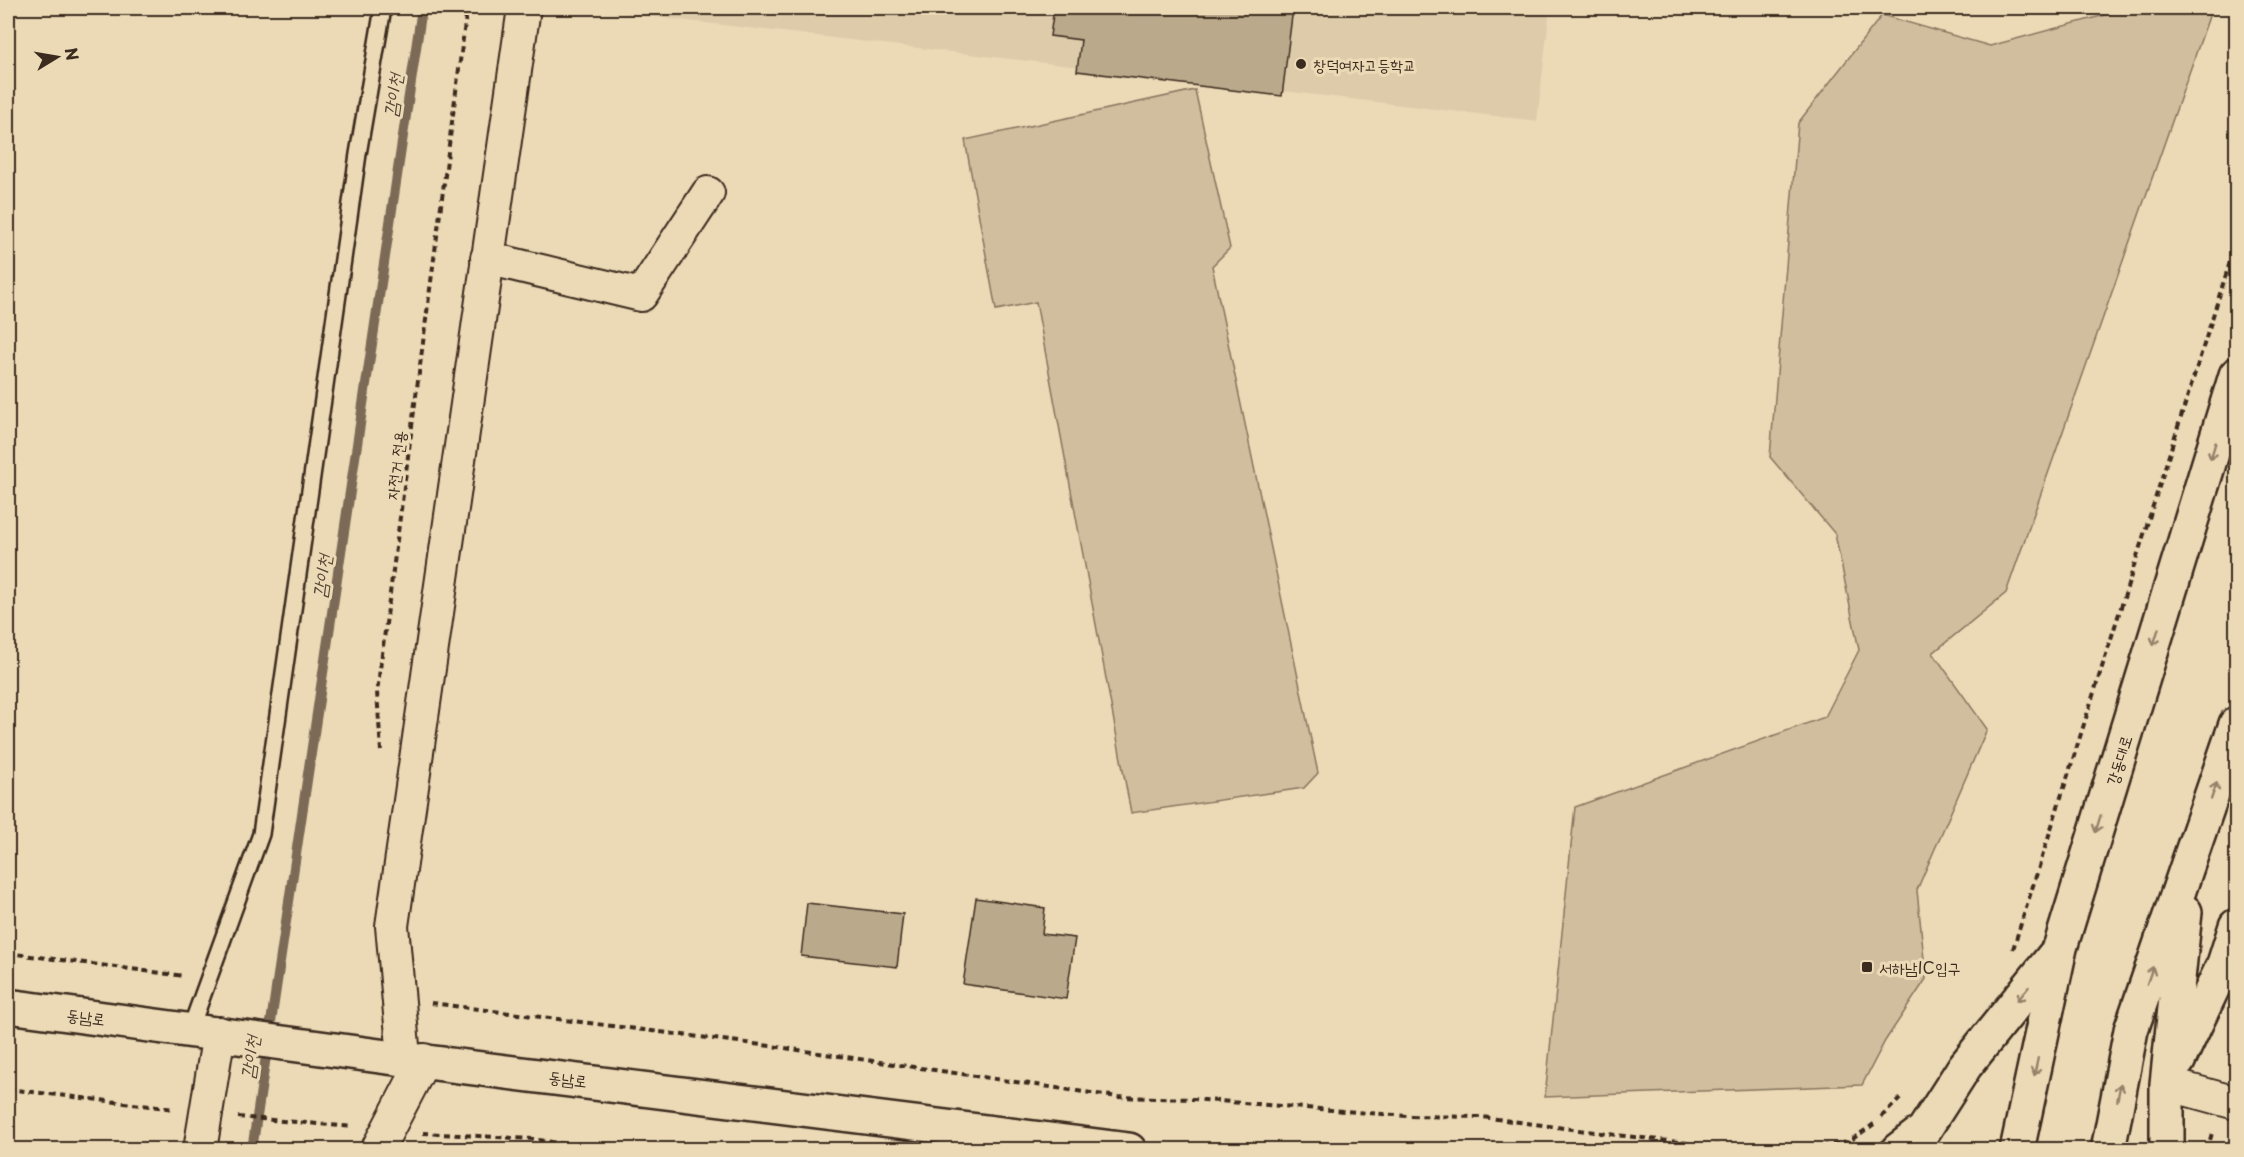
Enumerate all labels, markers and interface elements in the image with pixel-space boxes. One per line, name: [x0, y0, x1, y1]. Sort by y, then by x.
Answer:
north arrow: [27, 27, 87, 87]
text: N: [60, 45, 86, 62]
place label: 창덕여자고등학교: [1313, 52, 1416, 76]
marker: 창덕여자고등학교: [1294, 57, 1308, 71]
water label: 감이천: [376, 70, 409, 118]
street label: 자전거 전용: [379, 429, 411, 501]
one-way arrow: [2207, 441, 2218, 460]
water label: 감이천: [305, 551, 338, 599]
one-way arrow: [2150, 627, 2161, 646]
street label: 강동대로: [2099, 732, 2137, 788]
one-way arrow: [2209, 782, 2220, 801]
one-way arrow: [2092, 814, 2103, 833]
place label: 서하남IC입구: [1879, 955, 1961, 979]
marker: 서하남IC입구: [1860, 960, 1874, 974]
one-way arrow: [2146, 966, 2157, 985]
one-way arrow: [2016, 986, 2030, 1001]
street label: 동남로: [65, 1002, 107, 1030]
water label: 감이천: [233, 1032, 266, 1080]
one-way arrow: [2029, 1058, 2041, 1077]
street label: 동남로: [547, 1064, 589, 1092]
one-way arrow: [2114, 1083, 2125, 1102]

